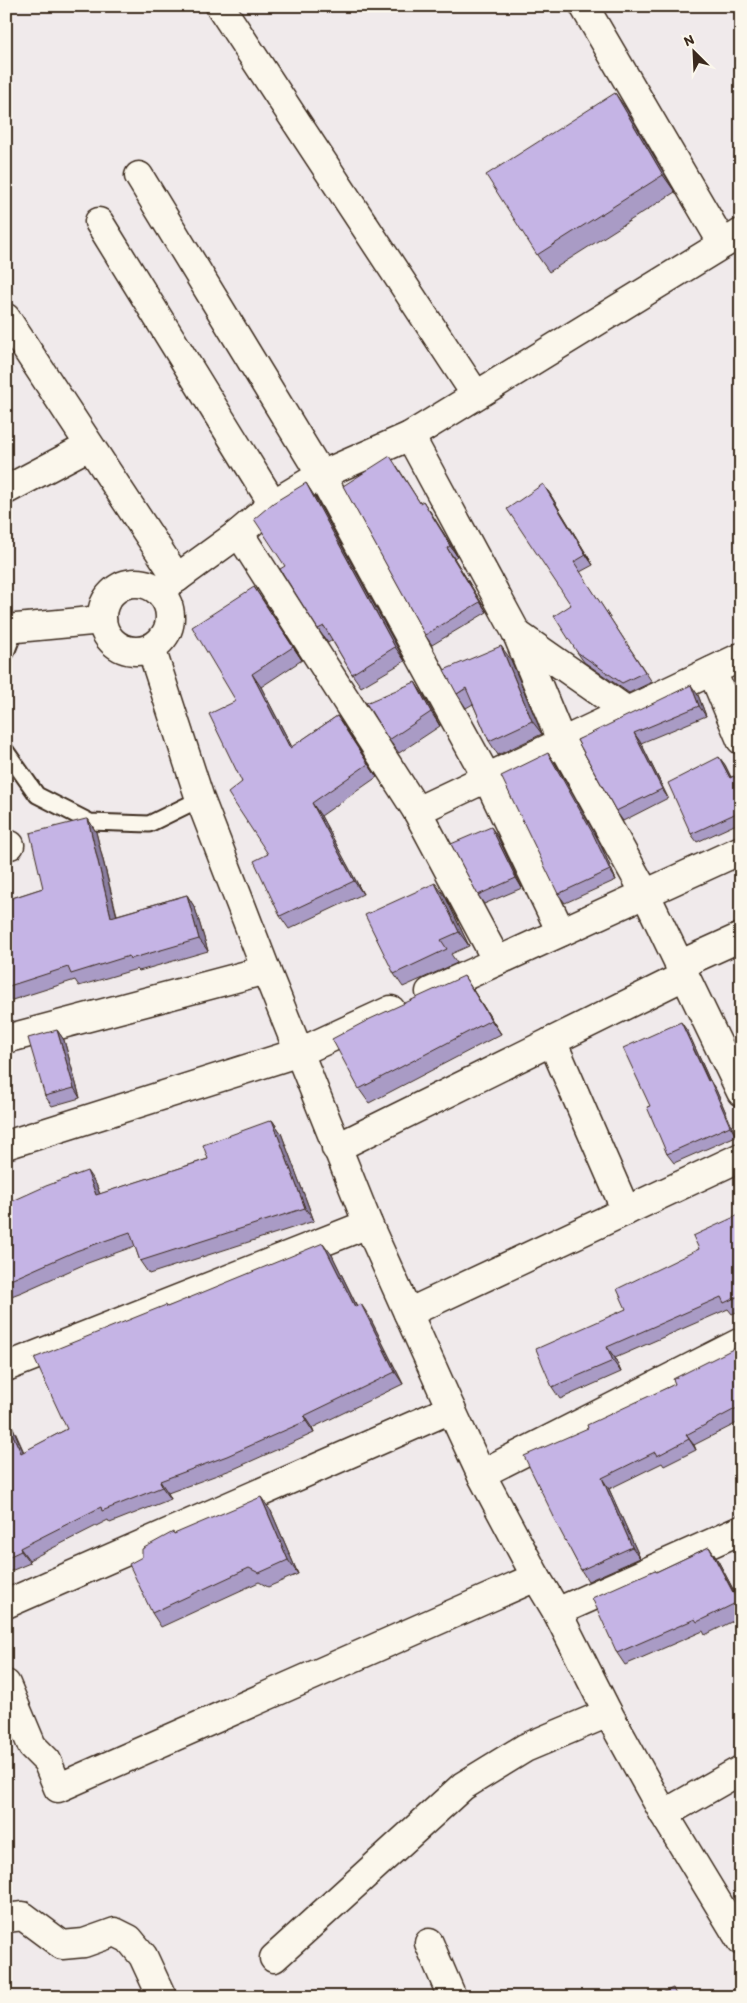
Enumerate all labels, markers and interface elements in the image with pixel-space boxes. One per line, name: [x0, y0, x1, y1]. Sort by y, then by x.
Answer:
north arrow: [670, 28, 720, 78]
text: N: [681, 31, 697, 50]

